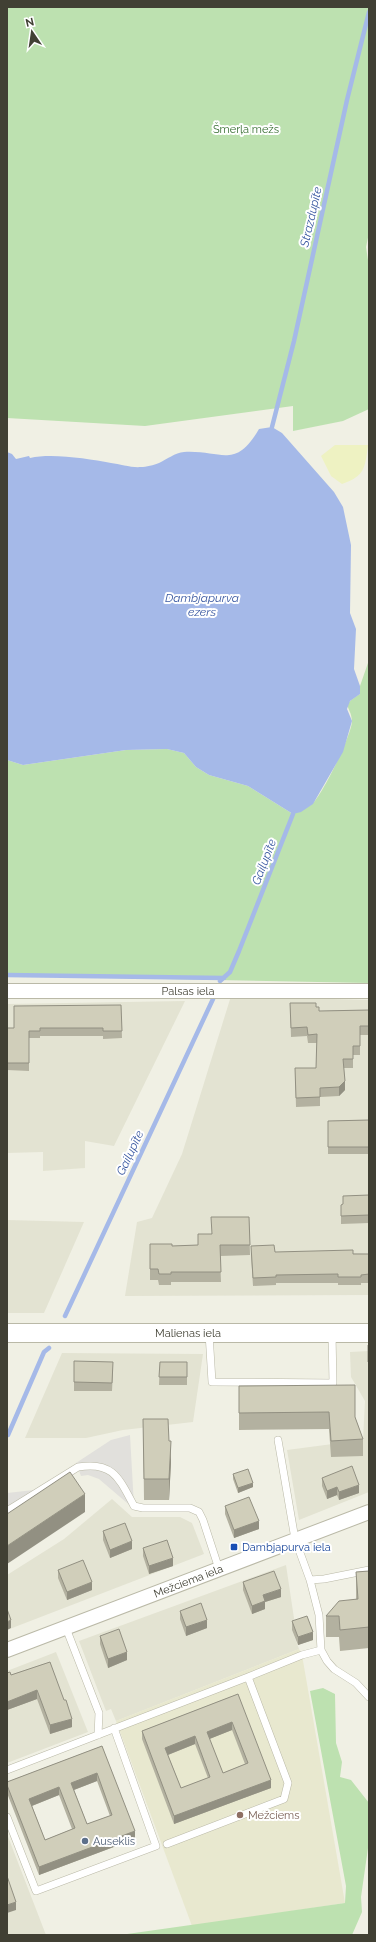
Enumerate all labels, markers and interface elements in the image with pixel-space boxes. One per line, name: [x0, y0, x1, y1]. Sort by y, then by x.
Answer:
north arrow: [12, 12, 52, 52]
text: N: [24, 15, 35, 30]
park label: Šmerļa mežs: [213, 122, 279, 136]
water label: Strazdupīte: [297, 185, 325, 249]
water label: Dambjapurva ezers: [165, 591, 239, 619]
water label: Gaiļupīte: [249, 837, 279, 887]
street label: Palsas iela: [161, 985, 215, 998]
water label: Gaiļupīte: [114, 1128, 147, 1178]
street label: Malienas iela: [155, 1327, 221, 1340]
place label: Dambjapurva iela: [242, 1541, 331, 1554]
marker: Dambjapurva iela: [229, 1542, 239, 1552]
street label: Mežciema iela: [152, 1562, 225, 1600]
place label: Mežciems: [248, 1809, 300, 1822]
marker: Mežciems: [235, 1810, 245, 1820]
place label: Auseklis: [93, 1835, 135, 1848]
marker: Auseklis: [80, 1836, 90, 1846]

